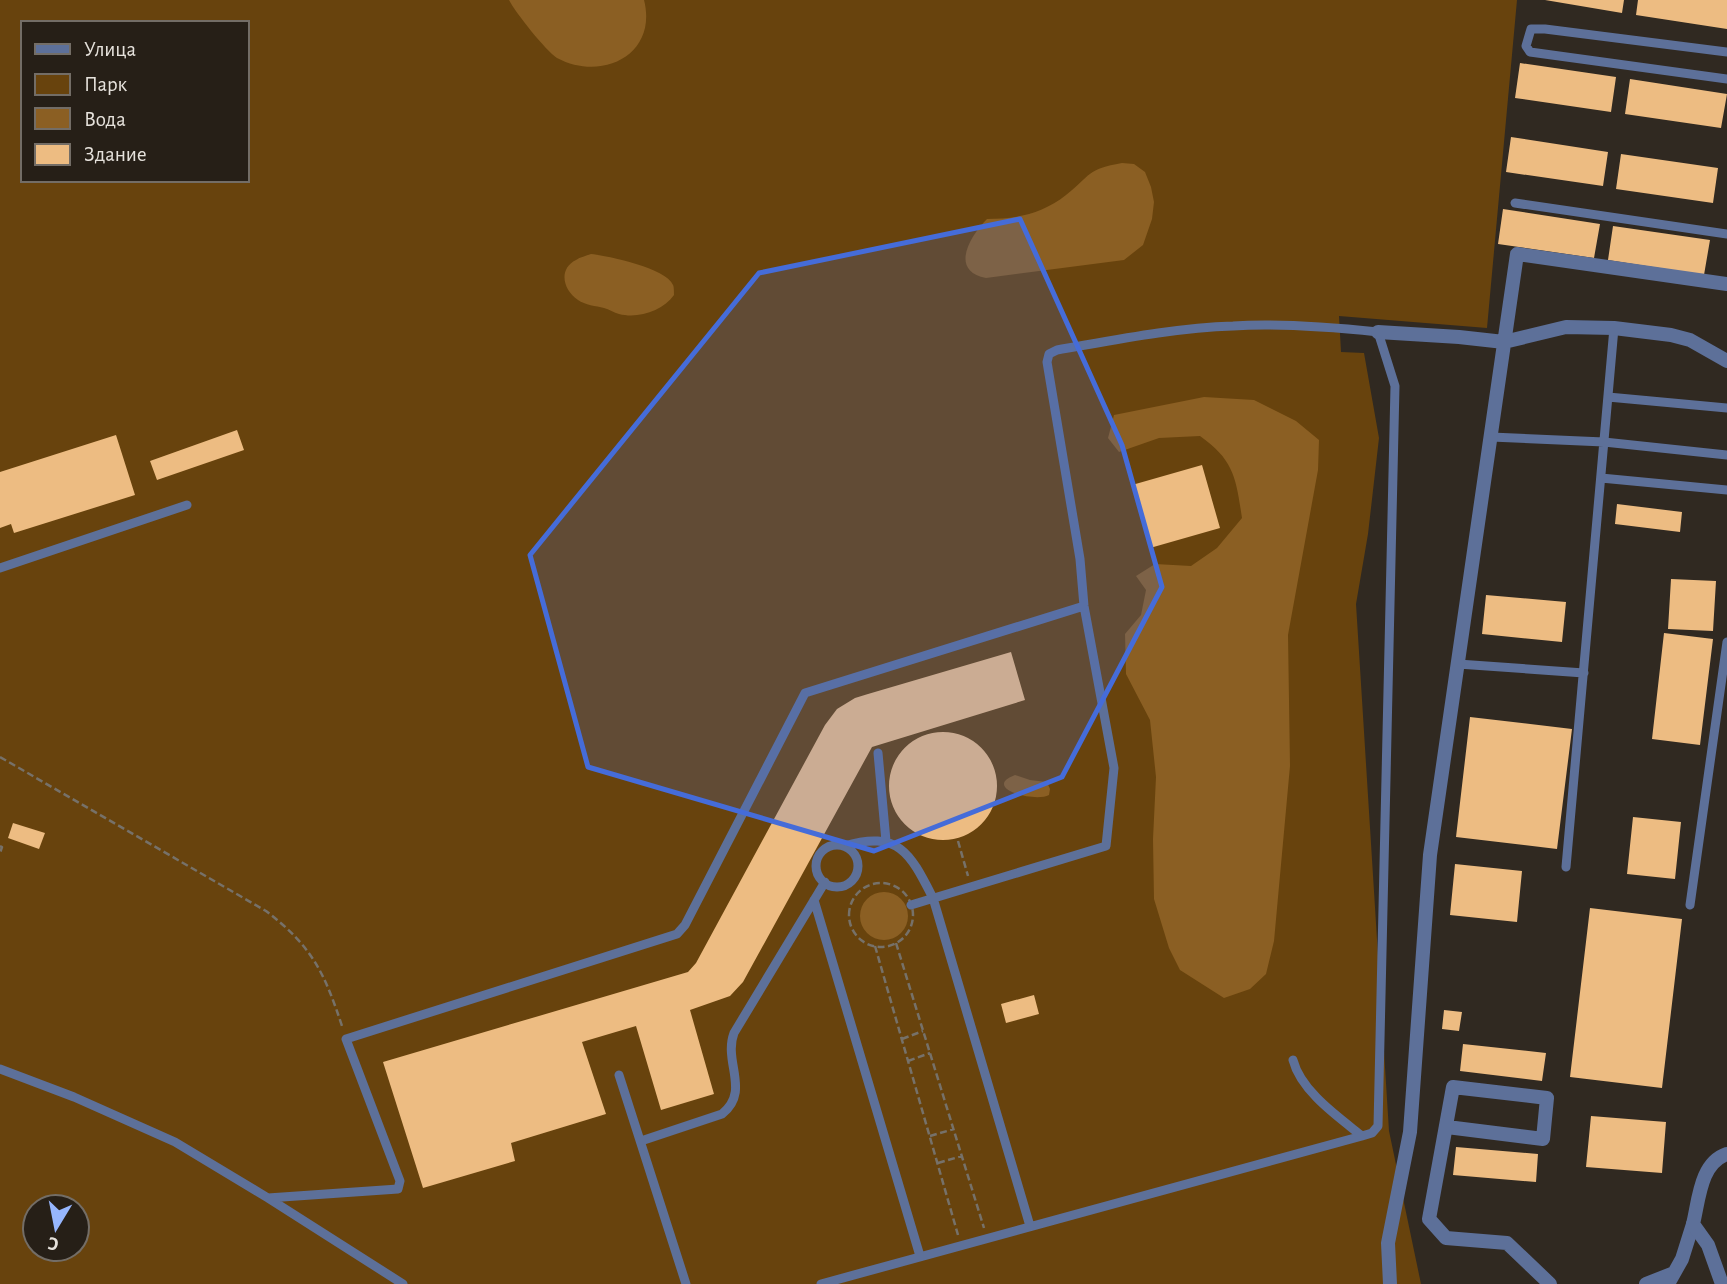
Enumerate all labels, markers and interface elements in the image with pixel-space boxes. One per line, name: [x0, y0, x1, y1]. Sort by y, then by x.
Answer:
legend: [21, 21, 248, 182]
text: Улица: [84, 39, 137, 60]
text: Парк: [84, 74, 128, 95]
text: Вода: [84, 109, 126, 130]
text: Здание: [84, 144, 147, 165]
north arrow: [21, 1193, 91, 1263]
text: С: [46, 1233, 60, 1254]

